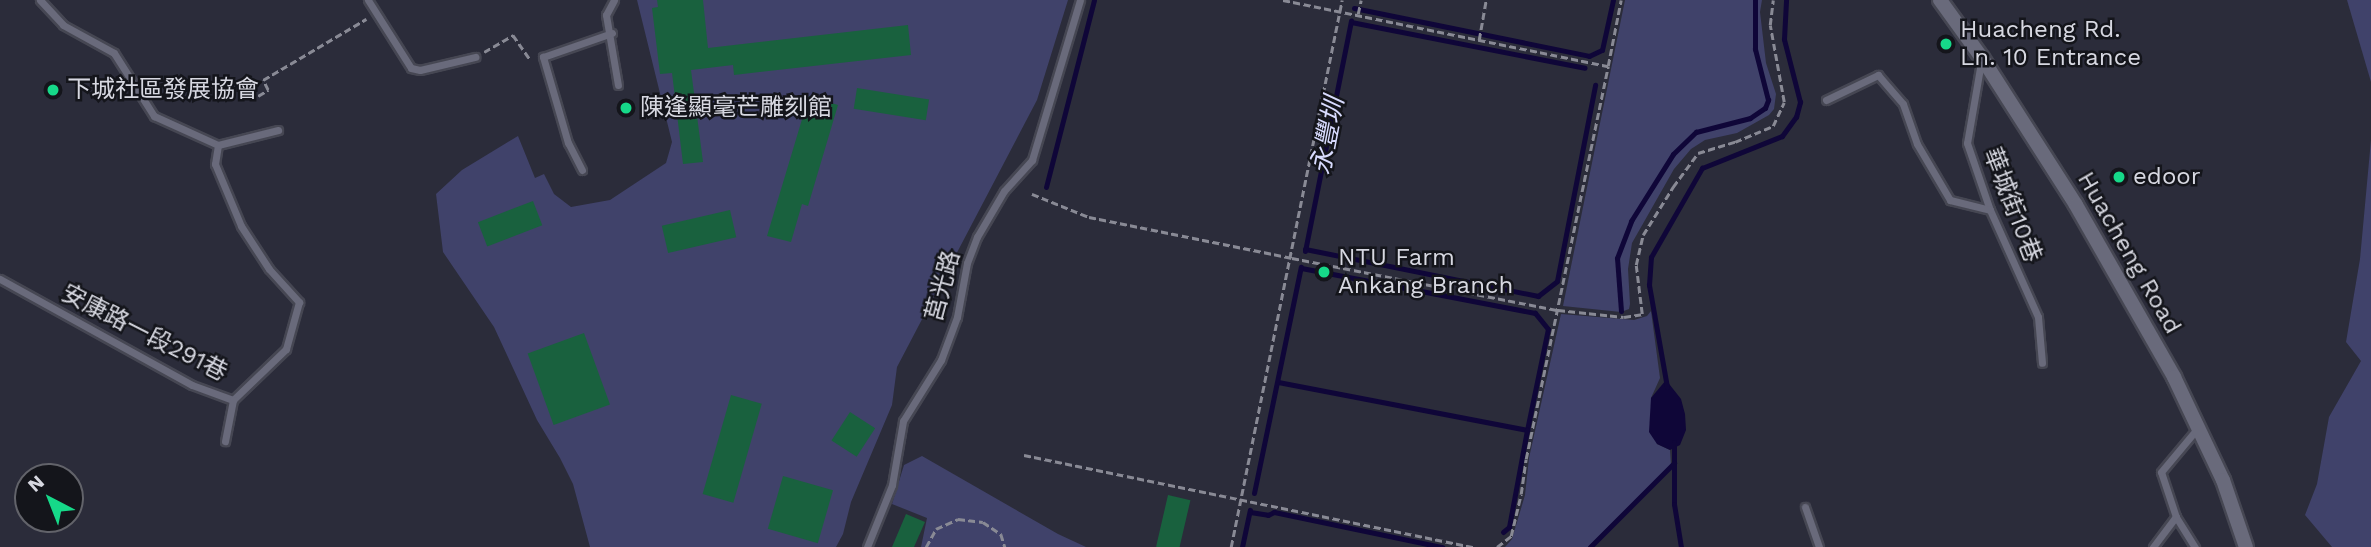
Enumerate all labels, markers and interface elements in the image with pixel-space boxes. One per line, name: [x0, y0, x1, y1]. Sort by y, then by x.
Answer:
place label: Huacheng Rd. Ln. 10 Entrance: [1960, 16, 2141, 72]
marker: Huacheng Rd. Ln. 10 Entrance: [1938, 36, 1954, 52]
place label: 下城社區發展協會: [67, 76, 259, 104]
marker: 下城社區發展協會: [45, 82, 61, 98]
place label: 陳逢顯毫芒雕刻館: [640, 94, 832, 122]
water label: 永豐圳: [1305, 95, 1351, 177]
marker: 陳逢顯毫芒雕刻館: [618, 100, 634, 116]
street label: 華城街10巷: [1977, 144, 2047, 266]
place label: edoor: [2133, 163, 2200, 191]
street label: Huacheng Road: [2071, 167, 2187, 339]
marker: edoor: [2111, 169, 2127, 185]
place label: NTU Farm Ankang Branch: [1338, 244, 1513, 300]
street label: 莒光路: [920, 247, 966, 325]
marker: NTU Farm Ankang Branch: [1316, 264, 1332, 280]
street label: 安康路一段291巷: [56, 279, 232, 387]
north arrow: [14, 463, 84, 533]
text: N: [23, 470, 49, 497]

